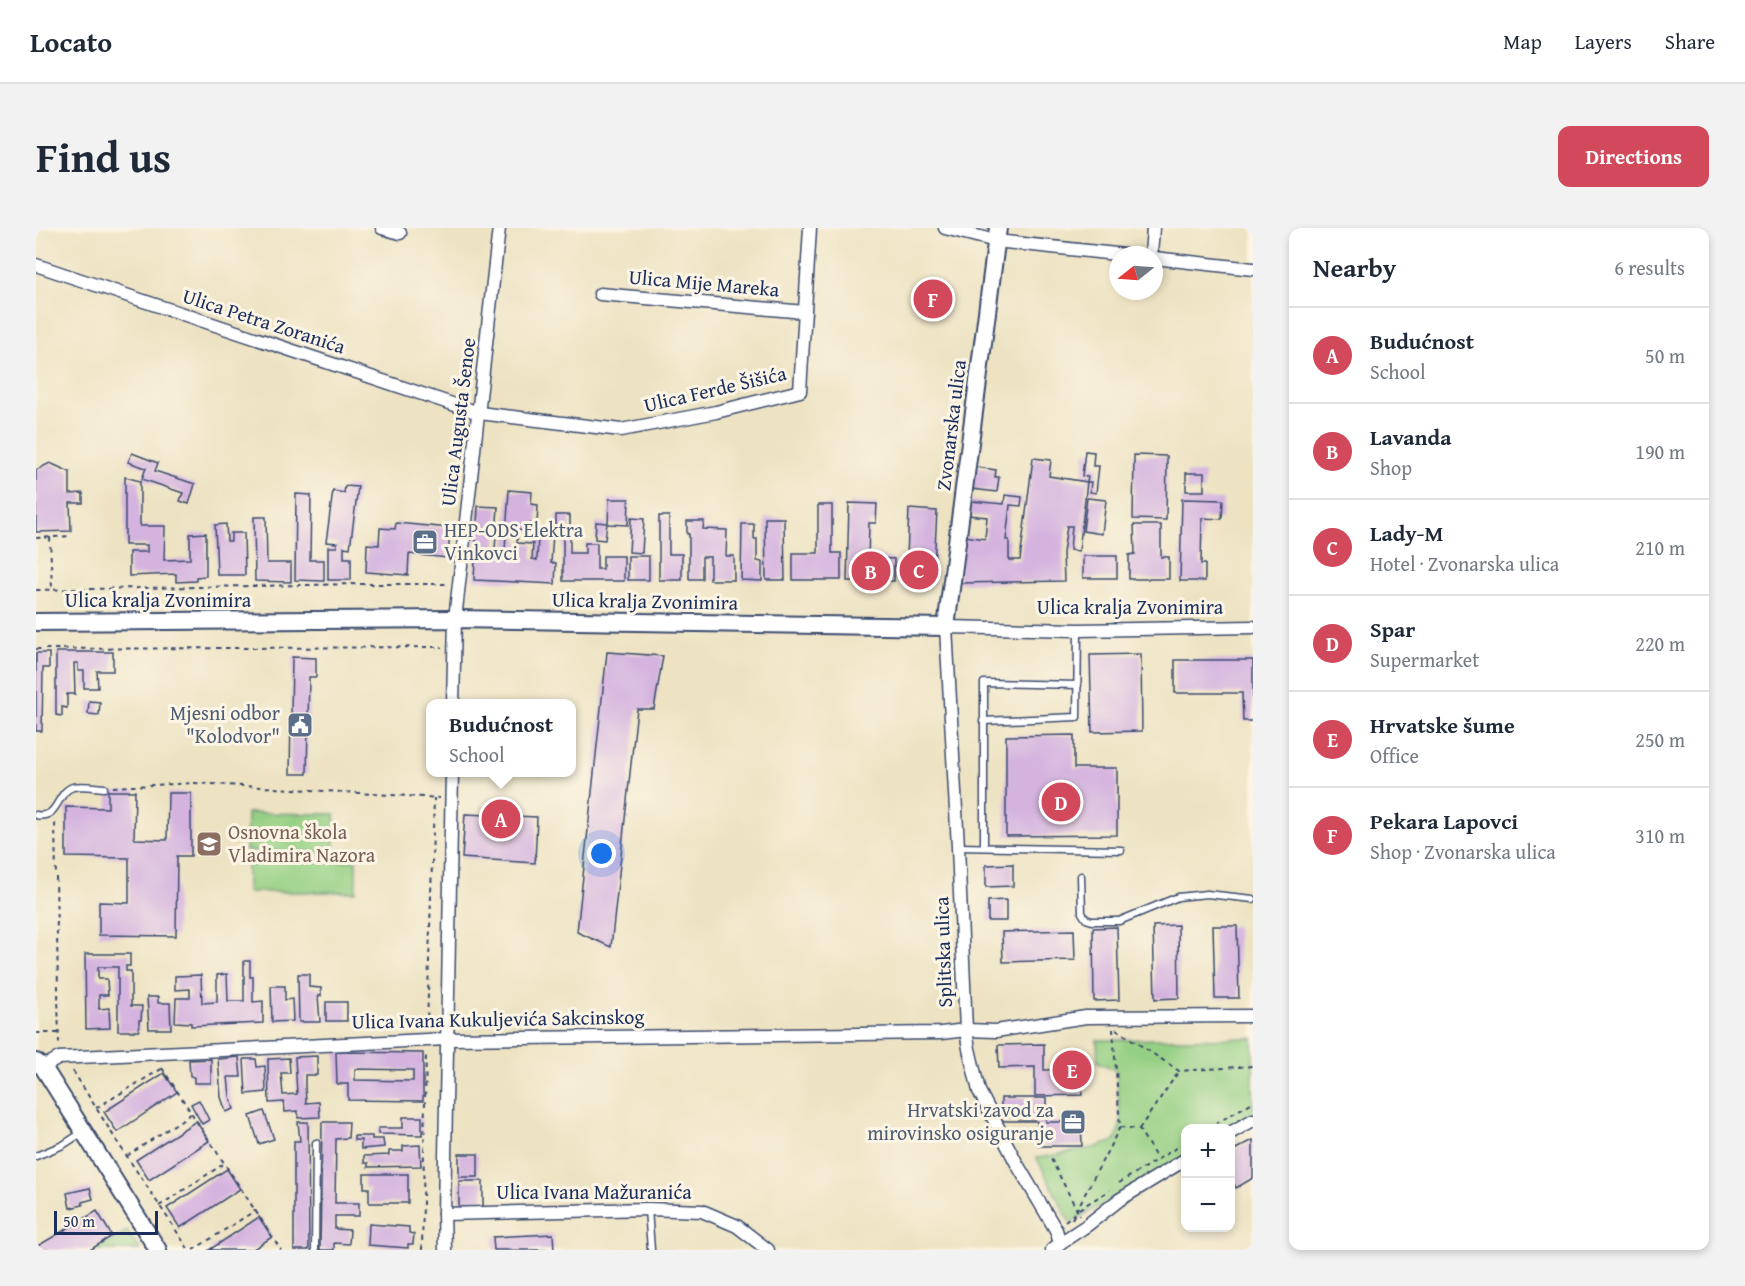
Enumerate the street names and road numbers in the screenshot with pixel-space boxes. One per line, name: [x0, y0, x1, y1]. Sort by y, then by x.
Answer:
street label: Ulica Mije Mareka: [628, 261, 781, 304]
street label: Ulica Petra Zoranića: [179, 281, 350, 361]
street label: Ulica Augusta Šenoe: [433, 336, 482, 508]
street label: Zvonarska ulica: [928, 357, 973, 492]
street label: Ulica Ferde Šišića: [641, 358, 789, 419]
street label: Ulica kralja Zvonimira: [552, 584, 739, 617]
street label: Ulica kralja Zvonimira: [65, 585, 252, 614]
street label: Ulica kralja Zvonimira: [1037, 592, 1224, 621]
street label: Splitska ulica: [926, 895, 959, 1008]
street label: Ulica Ivana Kukuljevića Sakcinskog: [351, 1001, 645, 1036]
street label: Ulica Ivana Mažuranića: [496, 1177, 692, 1206]

